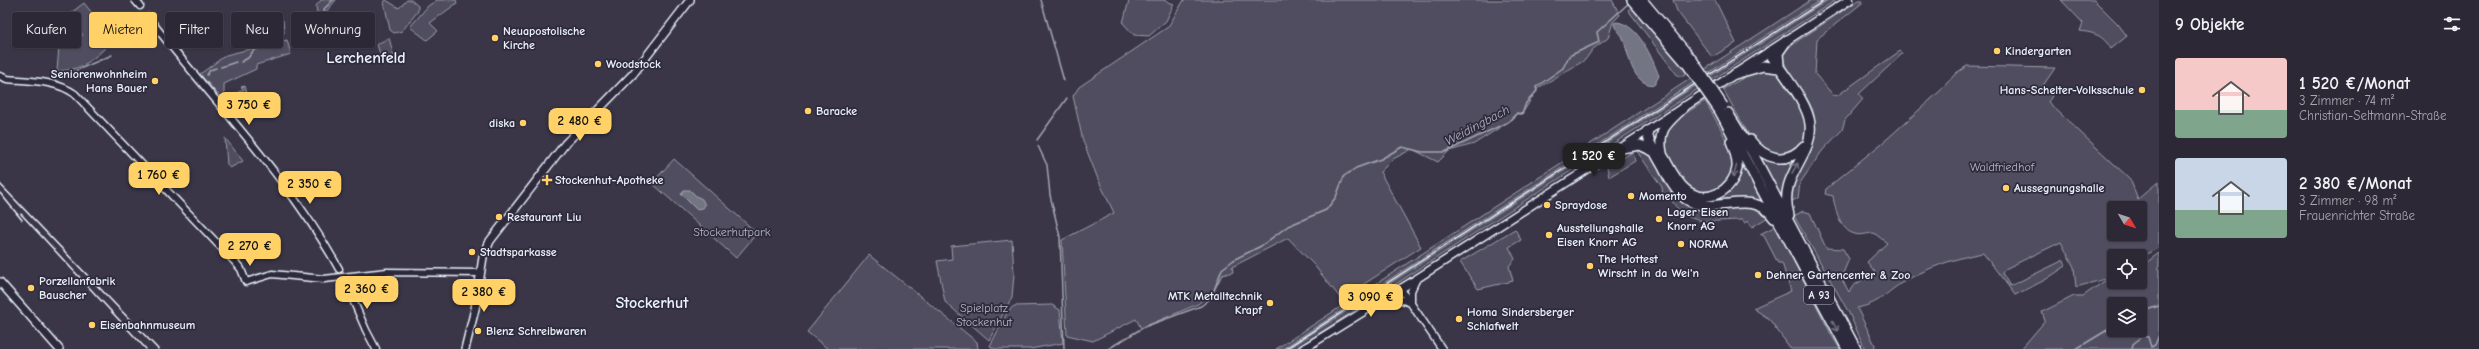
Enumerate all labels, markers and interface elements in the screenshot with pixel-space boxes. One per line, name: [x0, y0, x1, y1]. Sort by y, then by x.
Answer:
chip: Kaufen: [12, 12, 81, 48]
chip: Mieten: [89, 12, 157, 48]
chip: Filter: [165, 12, 223, 48]
chip: Neu: [231, 12, 283, 48]
chip: Wohnung: [291, 12, 375, 48]
icon: filters: [2441, 13, 2463, 35]
text: 9 Objekte: [2175, 15, 2244, 34]
place label: Neuapostolische Kirche: [503, 24, 585, 52]
marker: Neuapostolische Kirche: [490, 33, 500, 43]
place label: Kindergarten: [2005, 44, 2071, 58]
marker: Kindergarten: [1992, 46, 2002, 56]
district label: Lerchenfeld: [326, 49, 406, 67]
place label: Woodstock: [606, 57, 661, 71]
marker: Woodstock: [593, 59, 603, 69]
place label: Seniorenwohnheim Hans Bauer: [51, 67, 147, 95]
icon: home: [2207, 74, 2255, 122]
text: 1 520 €/Monat: [2299, 74, 2410, 93]
marker: Seniorenwohnheim Hans Bauer: [150, 76, 160, 86]
place label: Hans-Schelter-Volksschule: [2000, 83, 2134, 97]
marker: Hans-Schelter-Volksschule: [2137, 85, 2147, 95]
pin: 3 750 €: [212, 92, 286, 126]
text: 3 Zimmer · 74 m²: [2299, 93, 2394, 108]
text: 3 750 €: [227, 97, 271, 112]
water label: Weidingbach: [1442, 102, 1512, 148]
place label: Baracke: [816, 104, 857, 118]
marker: Baracke: [803, 106, 813, 116]
pin: 2 480 €: [543, 108, 617, 142]
text: Christian-Seltmann-Straße: [2299, 108, 2446, 123]
text: 2 480 €: [558, 113, 602, 128]
place label: diska: [489, 116, 515, 130]
marker: diska: [518, 118, 528, 128]
pin: 1 520 €: [1557, 143, 1631, 177]
text: 1 520 €: [1572, 148, 1616, 163]
park label: Waldfriedhof: [1970, 160, 2035, 174]
pin: 1 760 €: [122, 162, 196, 196]
one-way arrow: [1792, 162, 1800, 174]
one-way arrow: [1731, 164, 1738, 177]
text: 1 760 €: [138, 167, 180, 182]
pin: 2 350 €: [273, 171, 347, 205]
place label: Stockenhut-Apotheke: [555, 173, 664, 187]
icon: home: [2207, 174, 2255, 222]
text: 2 380 €/Monat: [2299, 174, 2411, 193]
marker: Stockenhut-Apotheke: [542, 175, 552, 185]
text: 2 350 €: [287, 176, 333, 191]
place label: Aussegnungshalle: [2014, 181, 2105, 195]
marker: Aussegnungshalle: [2001, 183, 2011, 193]
place label: Momento: [1639, 189, 1687, 203]
marker: Momento: [1626, 191, 1636, 201]
text: 3 Zimmer · 98 m²: [2299, 193, 2397, 208]
place label: Spraydose: [1555, 198, 1607, 212]
marker: Spraydose: [1542, 200, 1552, 210]
north arrow: [2107, 201, 2147, 241]
map controls: [2107, 201, 2147, 337]
place label: Lager Eisen Knorr AG: [1667, 205, 1728, 233]
text: Frauenrichter Straße: [2299, 208, 2415, 223]
place label: Restaurant Liu: [507, 210, 582, 224]
marker: Restaurant Liu: [494, 212, 504, 222]
marker: Lager Eisen Knorr AG: [1654, 214, 1664, 224]
place label: Ausstellungshalle Eisen Knorr AG: [1557, 221, 1644, 249]
park label: Stockerhutpark: [693, 225, 771, 239]
marker: Ausstellungshalle Eisen Knorr AG: [1544, 230, 1554, 240]
pin: 2 270 €: [213, 233, 287, 267]
place label: NORMA: [1689, 237, 1728, 251]
text: 2 270 €: [228, 238, 272, 253]
marker: NORMA: [1676, 239, 1686, 249]
place label: Stadtsparkasse: [480, 245, 557, 259]
marker: Stadtsparkasse: [467, 247, 477, 257]
button: locate: [2107, 249, 2147, 289]
place label: The Hottest Wirscht in da Wei'n: [1598, 252, 1699, 280]
marker: The Hottest Wirscht in da Wei'n: [1585, 261, 1595, 271]
place label: Dehner Gartencenter & Zoo: [1766, 268, 1910, 282]
marker: Dehner Gartencenter & Zoo: [1753, 270, 1763, 280]
place label: Porzellanfabrik Bauscher: [39, 274, 116, 302]
pin: 2 360 €: [330, 276, 404, 310]
pin: 2 380 €: [447, 279, 521, 313]
text: 2 360 €: [344, 281, 390, 296]
marker: Porzellanfabrik Bauscher: [26, 283, 36, 293]
text: 2 380 €: [461, 284, 507, 299]
pin: 3 090 €: [1334, 284, 1408, 318]
road number: A 93: [1804, 286, 1834, 304]
place label: MTK Metalltechnik Krapf: [1168, 289, 1263, 317]
text: 3 090 €: [1348, 289, 1394, 304]
district label: Stockerhut: [615, 294, 689, 312]
button: layers: [2107, 297, 2147, 337]
marker: MTK Metalltechnik Krapf: [1265, 298, 1275, 308]
park label: Spielplatz Stockenhut: [956, 301, 1013, 329]
place label: Homa Sindersberger Schlafwelt: [1467, 305, 1574, 333]
marker: Homa Sindersberger Schlafwelt: [1454, 314, 1464, 324]
place label: Eisenbahnmuseum: [100, 318, 195, 332]
marker: Eisenbahnmuseum: [87, 320, 97, 330]
one-way arrow: [1832, 320, 1839, 332]
place label: Blenz Schreibwaren: [486, 324, 587, 338]
marker: Blenz Schreibwaren: [473, 326, 483, 336]

